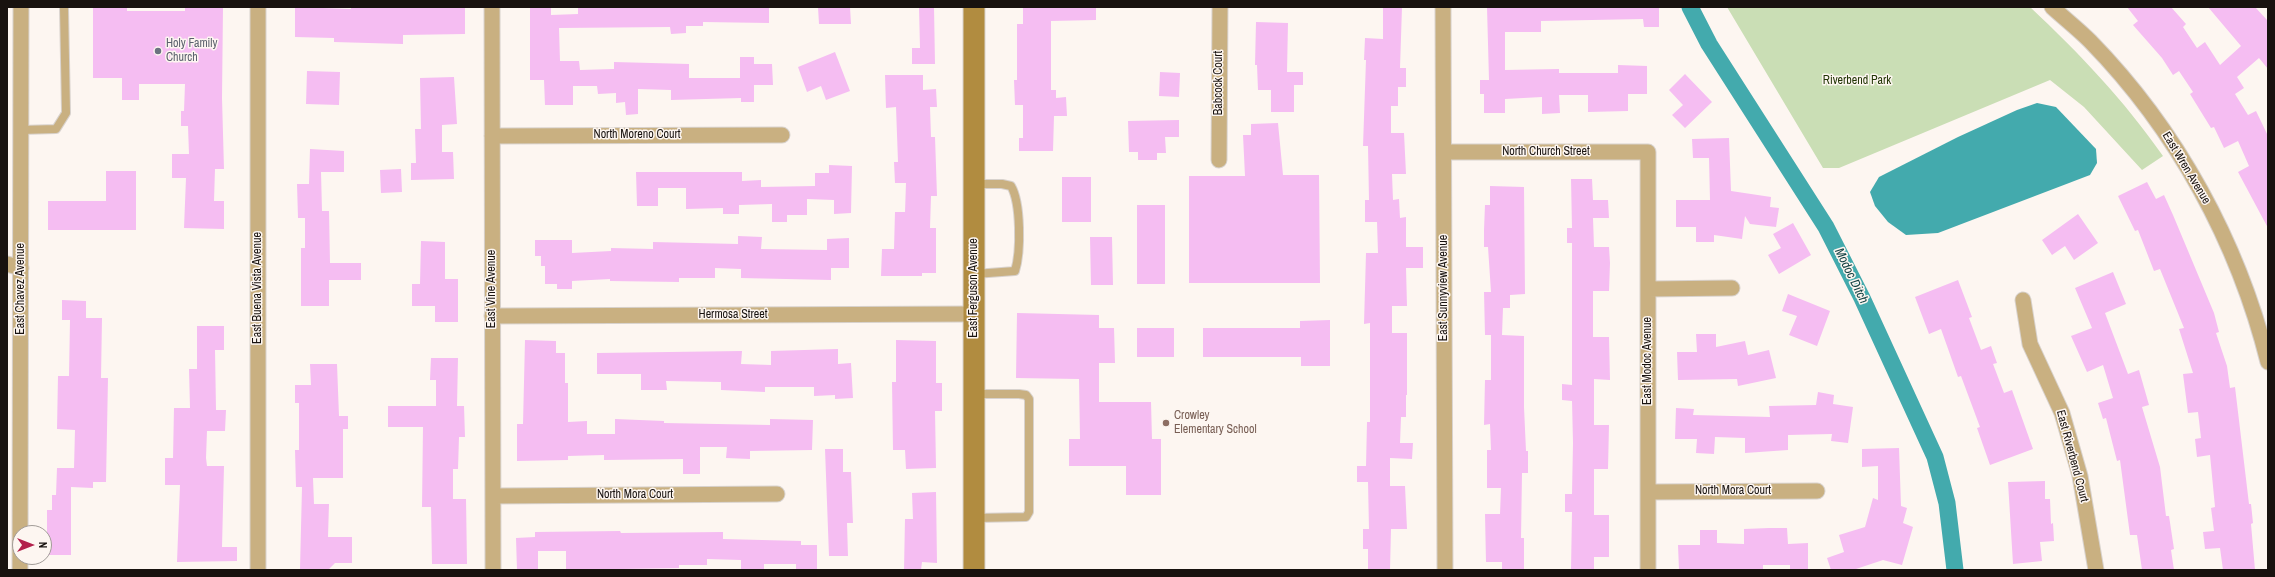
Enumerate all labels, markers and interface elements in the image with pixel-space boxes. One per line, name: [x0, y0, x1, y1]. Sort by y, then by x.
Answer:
place label: Holy Family Church: [166, 37, 217, 65]
marker: Holy Family Church: [153, 46, 163, 56]
street label: Babcock Court: [1212, 51, 1226, 115]
park label: Riverbend Park: [1823, 74, 1891, 88]
street label: North Moreno Court: [594, 128, 680, 142]
street label: East Wren Avenue: [2159, 129, 2213, 207]
street label: North Church Street: [1502, 145, 1590, 159]
street label: East Buena Vista Avenue: [251, 232, 265, 344]
street label: East Sunnyview Avenue: [1437, 235, 1451, 341]
street label: East Ferguson Avenue: [967, 238, 981, 338]
street label: East Chavez Avenue: [14, 243, 28, 335]
water label: Modoc Ditch: [1831, 246, 1871, 306]
street label: East Vine Avenue: [485, 250, 499, 328]
street label: Hermosa Street: [699, 308, 767, 322]
street label: East Modoc Avenue: [1641, 317, 1655, 405]
street label: East Riverbend Court: [2053, 408, 2091, 504]
place label: Crowley Elementary School: [1174, 409, 1257, 437]
marker: Crowley Elementary School: [1161, 418, 1171, 428]
street label: North Mora Court: [1695, 484, 1771, 498]
street label: North Mora Court: [597, 488, 673, 502]
north arrow: [12, 525, 52, 565]
text: N: [36, 542, 50, 548]

